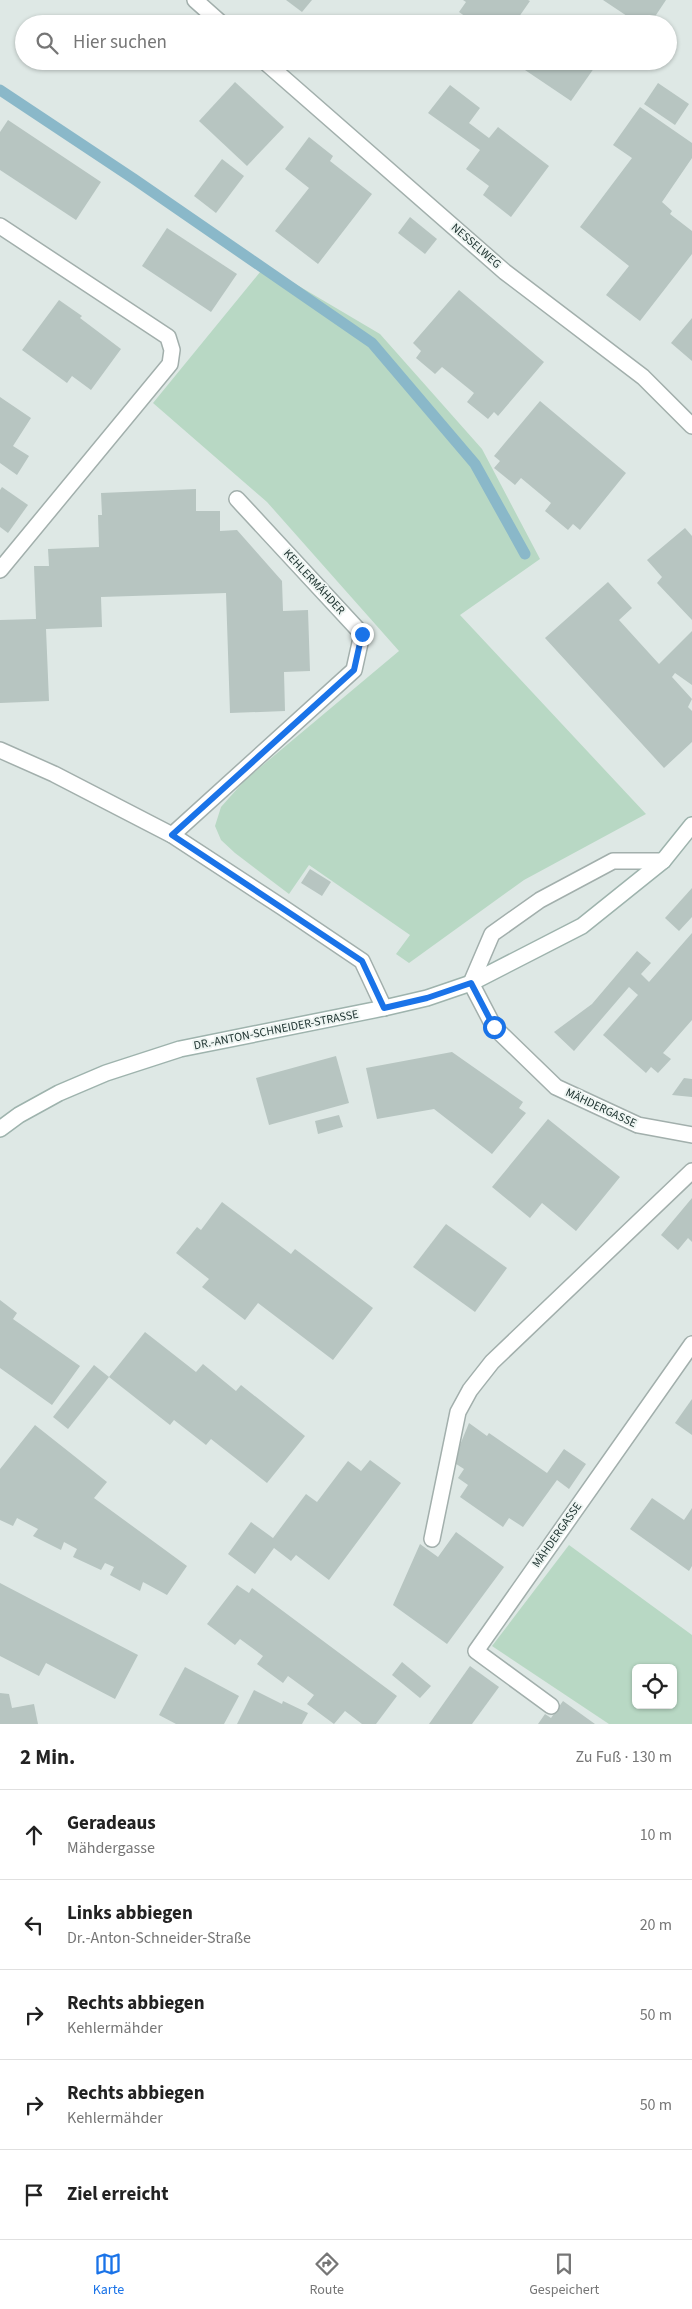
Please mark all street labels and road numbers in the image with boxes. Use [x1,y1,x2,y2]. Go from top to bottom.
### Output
street label: NESSELWEG [447,219,505,273]
street label: KEHLERMÄHDER [279,546,349,619]
street label: DR.-ANTON-SCHNEIDER-STRASSE [192,1006,360,1054]
street label: MÄHDERGASSE [563,1084,639,1132]
street label: MÄHDERGASSE [528,1499,586,1571]

